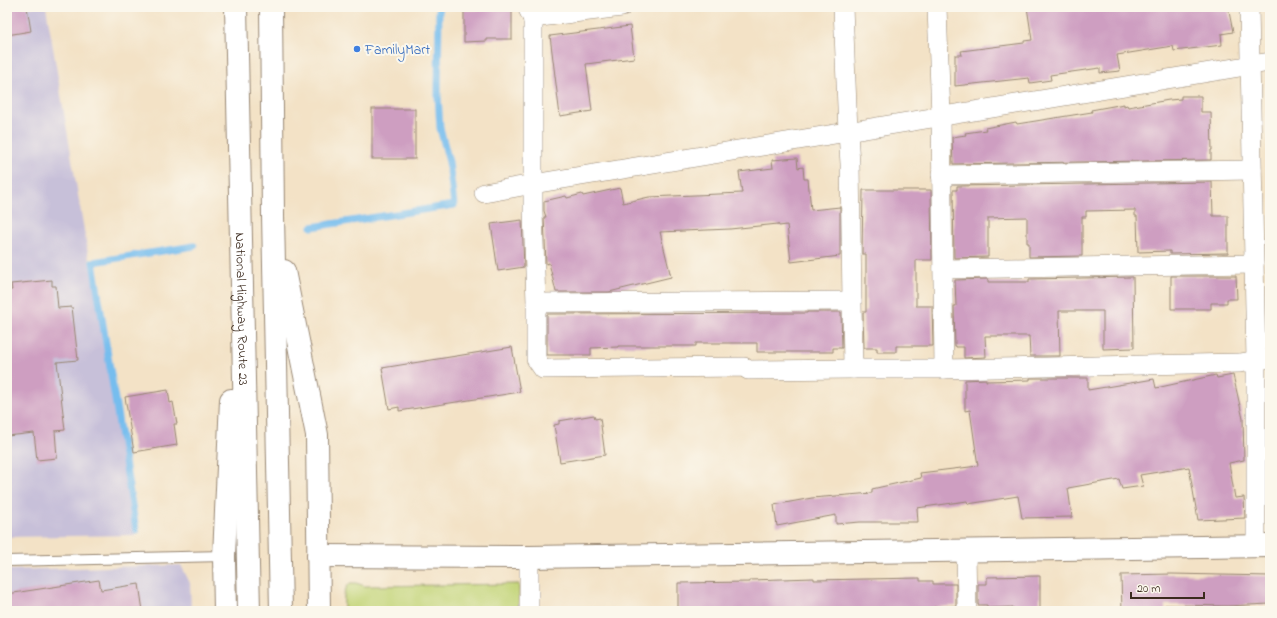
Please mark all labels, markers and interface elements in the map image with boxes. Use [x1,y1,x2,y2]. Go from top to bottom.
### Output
place label: FamilyMart [364,40,431,62]
marker: FamilyMart [352,44,362,54]
street label: National Highway Route 23 [229,232,253,386]
scale bar [1131,574,1204,600]
text: 20 m [1137,580,1160,598]

